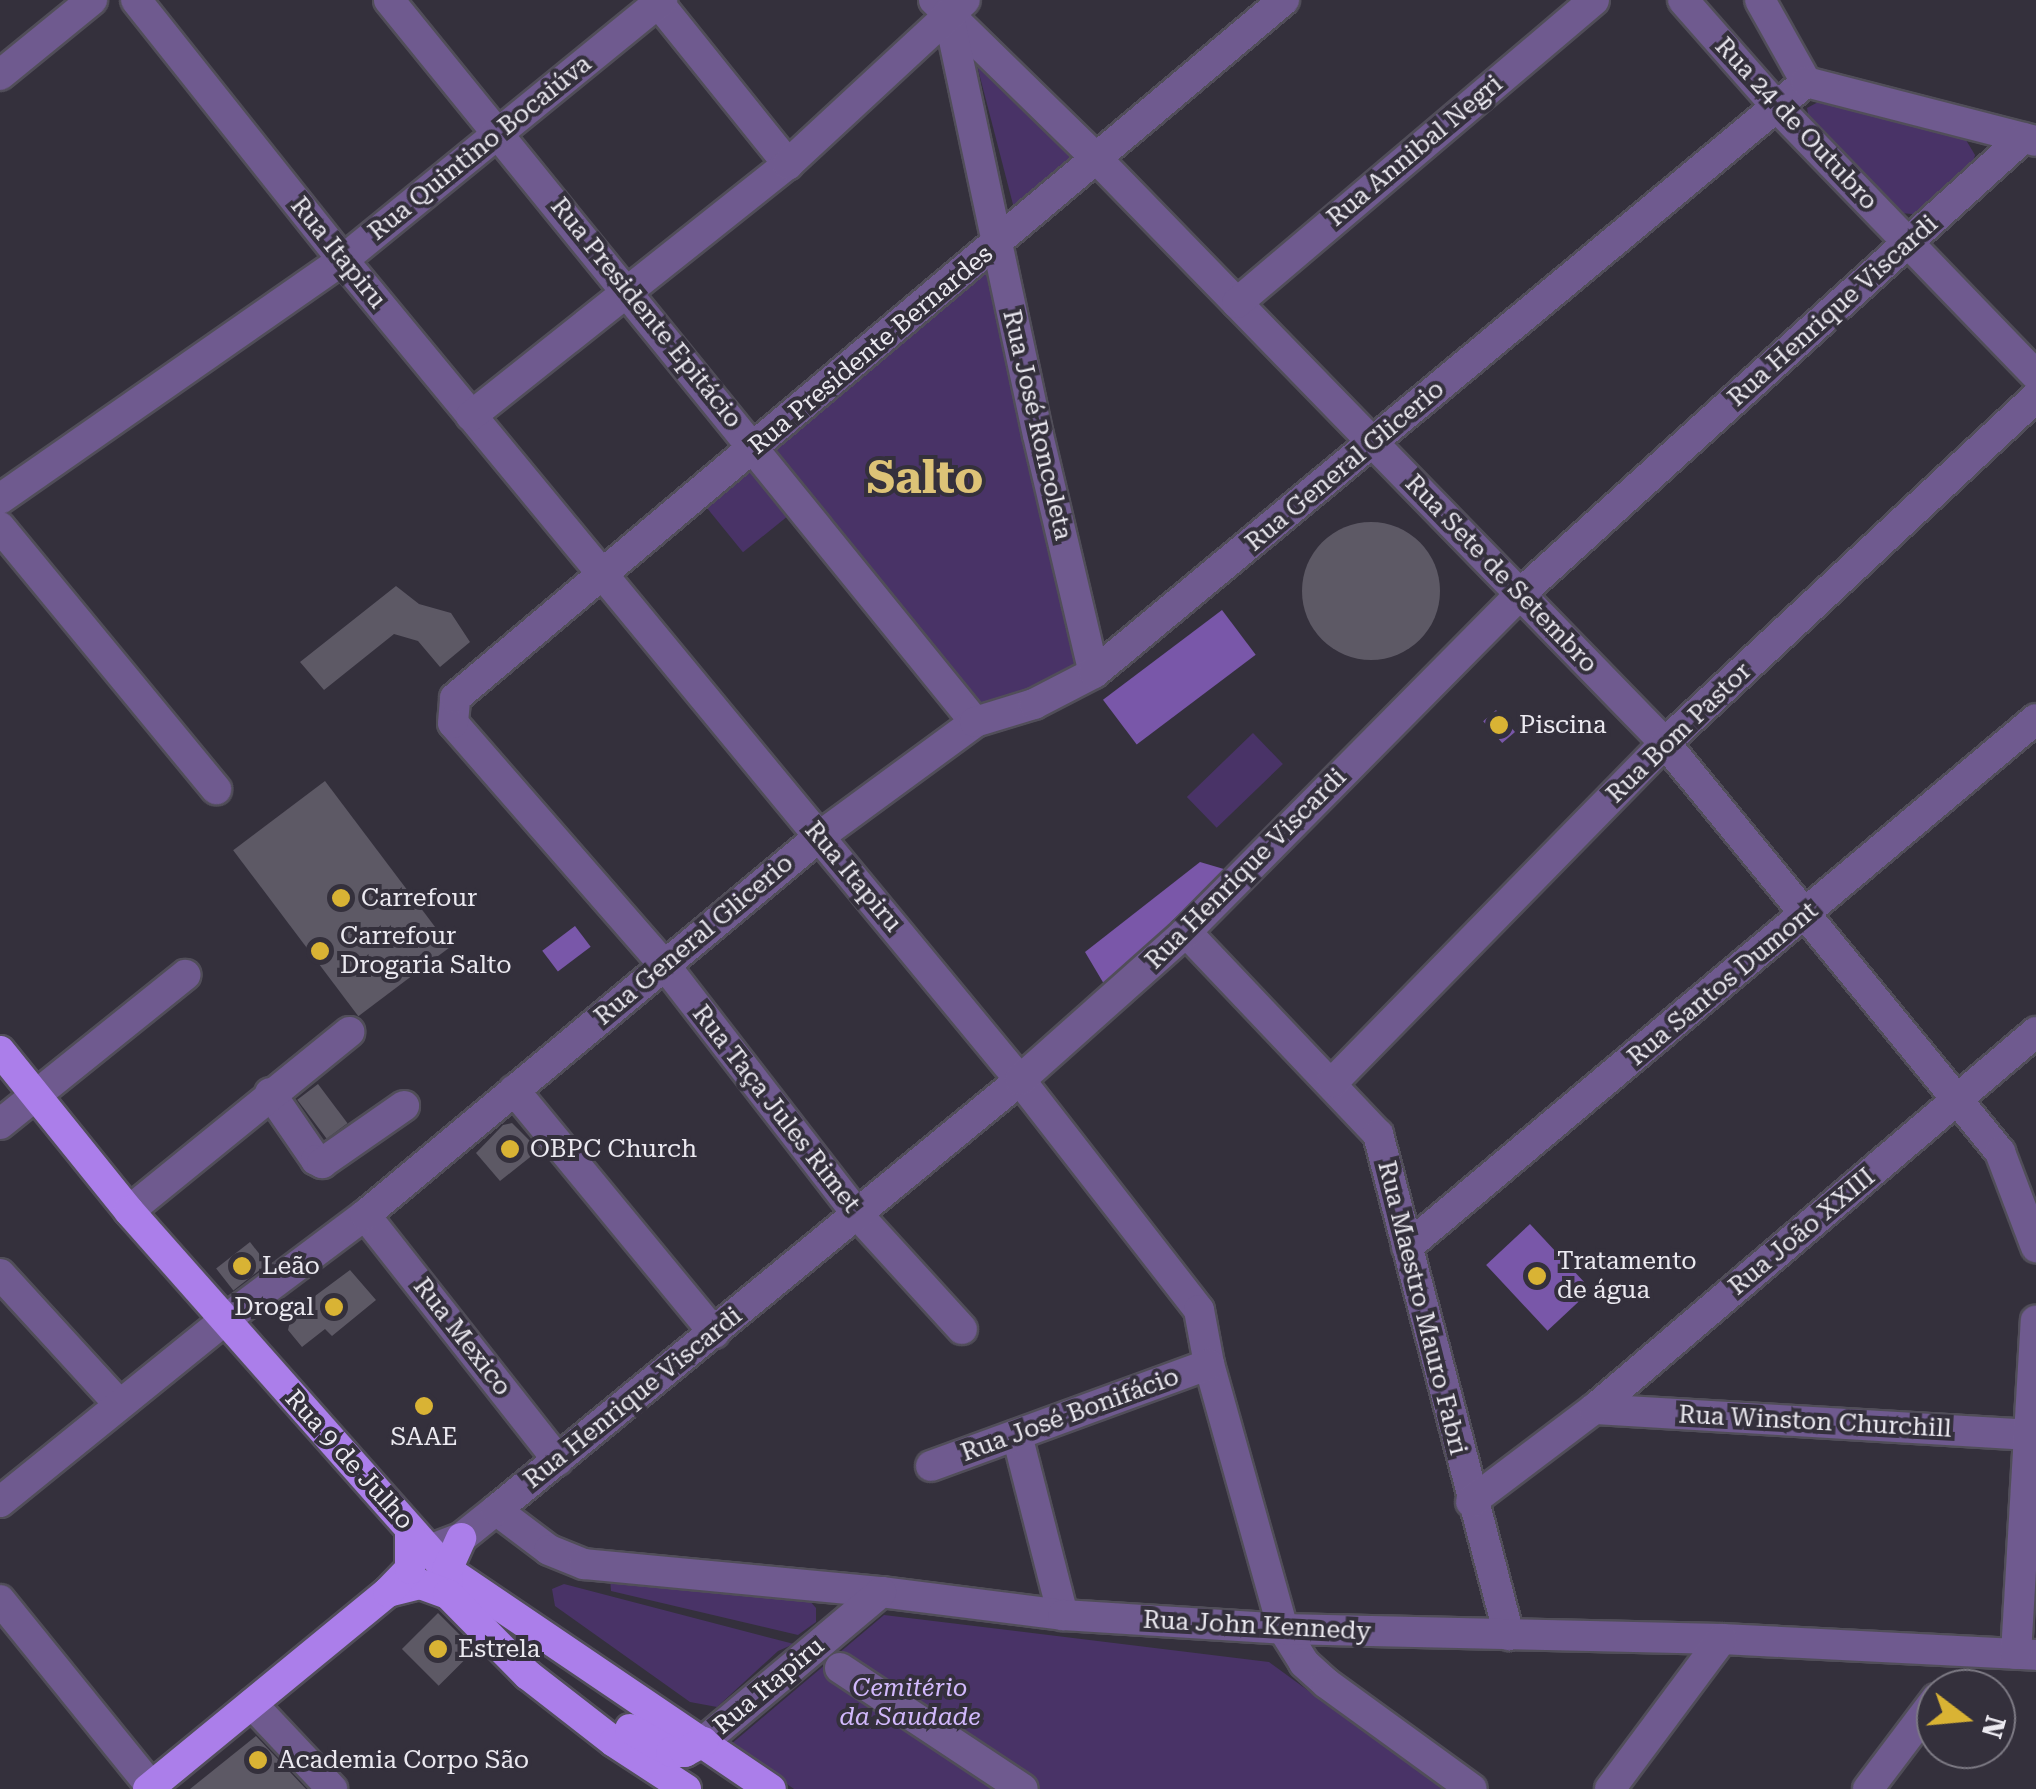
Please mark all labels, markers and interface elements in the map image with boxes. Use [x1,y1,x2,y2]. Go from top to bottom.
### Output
street label: Rua 24 de Outubro [1708,32,1884,216]
street label: Rua Quintino Bocaiúva [363,49,597,247]
street label: Rua Annibal Negri [1321,69,1509,233]
street label: Rua Itapiru [284,191,392,315]
street label: Rua Presidente Epitácio [544,192,748,434]
street label: Rua Henrique Viscardi [1722,209,1944,413]
street label: Rua Presidente Bernardes [743,239,999,461]
street label: Rua José Roncoleta [996,307,1078,543]
street label: Rua General Glicerio [1240,374,1450,558]
district label: Salto [867,451,983,505]
street label: Rua Sete de Setembro [1399,469,1603,679]
street label: Rua Bom Pastor [1601,656,1757,810]
place label: Piscina [1519,710,1607,740]
marker: Piscina [1488,714,1510,736]
street label: Rua Henrique Viscardi [1139,762,1353,976]
street label: Rua Itapiru [798,816,908,938]
street label: Rua General Glicerio [589,848,799,1032]
place label: Carrefour [361,883,477,913]
marker: Carrefour [330,887,352,909]
street label: Rua Santos Dumont [1622,896,1824,1072]
place label: Carrefour Drogaria Salto [340,922,511,981]
marker: Carrefour Drogaria Salto [309,940,331,962]
street label: Rua Taça Jules Rimet [686,999,866,1219]
place label: OBPC Church [530,1134,697,1164]
marker: OBPC Church [499,1138,521,1160]
street label: Rua Maestro Mauro Fabri [1371,1158,1473,1458]
street label: Rua João XXIII [1723,1162,1881,1302]
place label: Tratamento de água [1557,1247,1697,1306]
place label: Leão [262,1251,320,1281]
marker: Leão [231,1255,253,1277]
marker: Tratamento de água [1526,1265,1548,1287]
street label: Rua Mexico [407,1272,517,1402]
place label: Drogal [234,1292,314,1322]
marker: Drogal [323,1296,345,1318]
street label: Rua Henrique Viscardi [518,1301,748,1495]
street label: Rua José Bonifácio [957,1362,1183,1468]
street label: Rua 9 de Julho [279,1384,419,1536]
marker: SAAE [413,1395,435,1417]
street label: Rua Winston Churchill [1678,1400,1952,1444]
place label: SAAE [391,1422,457,1452]
street label: Rua John Kennedy [1142,1605,1372,1647]
street label: Rua Itapiru [708,1631,830,1741]
place label: Estrela [458,1634,540,1664]
marker: Estrela [427,1638,449,1660]
north arrow [1916,1669,2016,1769]
park label: Cemitério da Saudade [839,1674,981,1733]
text: N [1975,1712,2012,1742]
place label: Academia Corpo São [278,1745,529,1775]
marker: Academia Corpo São [247,1749,269,1771]

